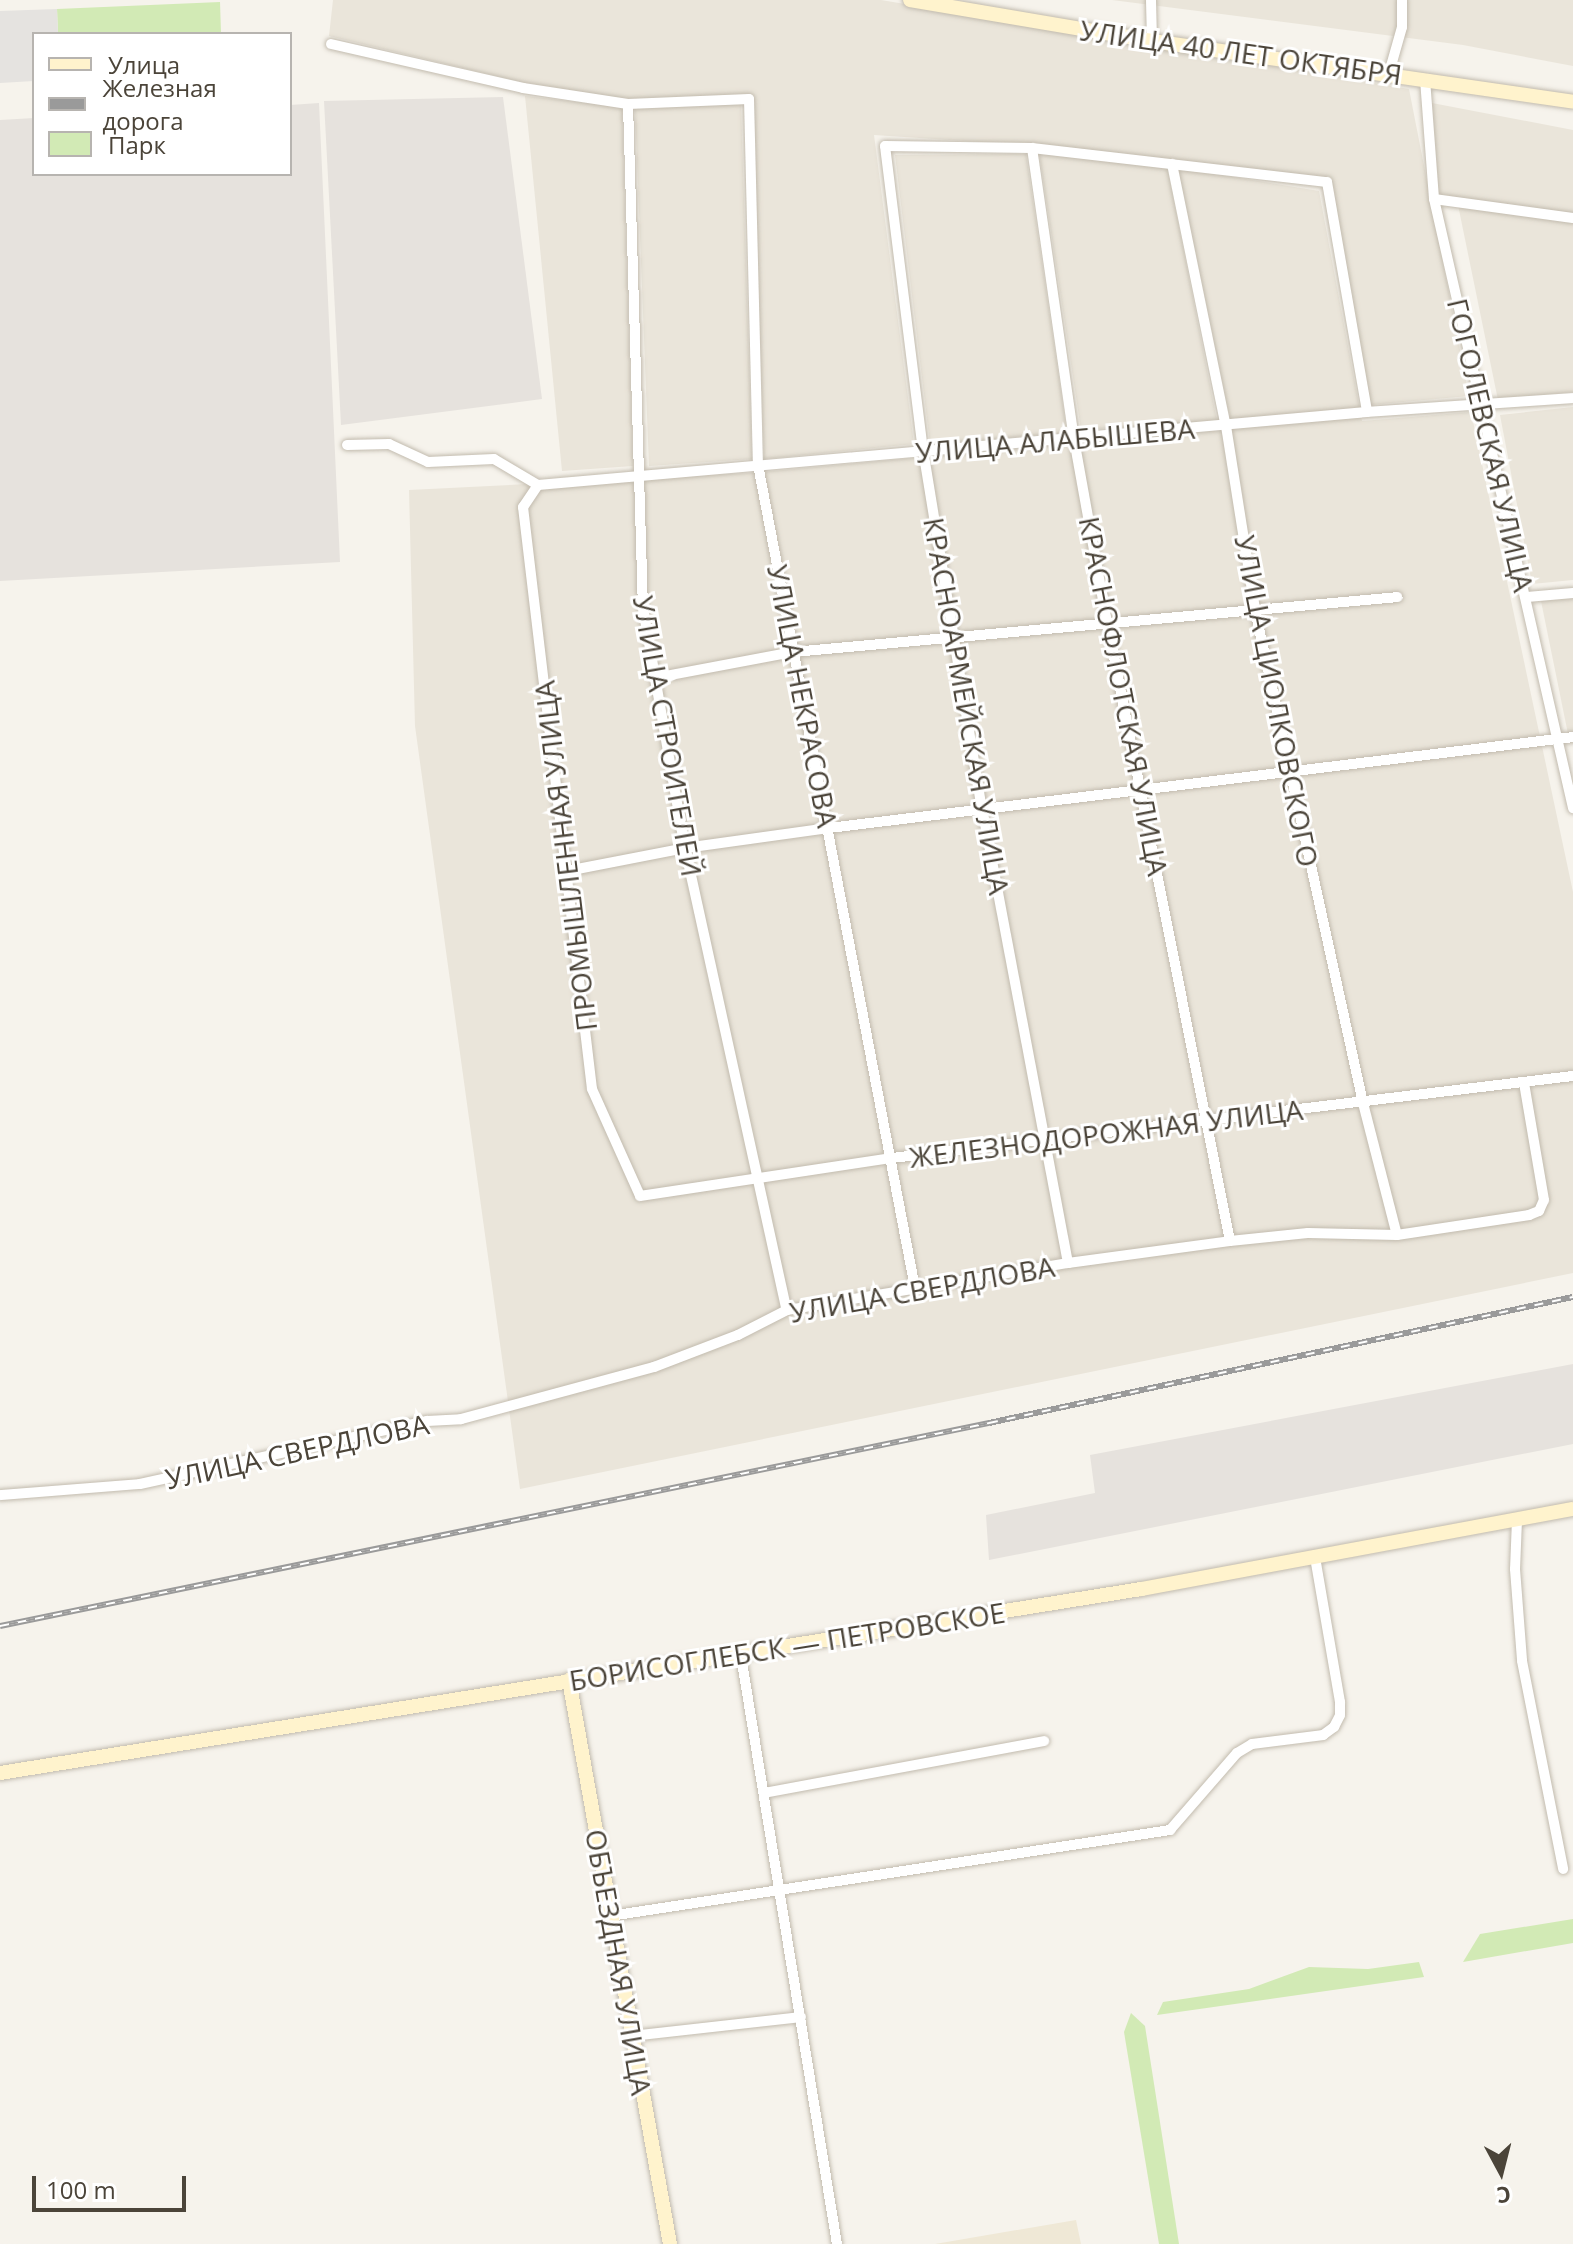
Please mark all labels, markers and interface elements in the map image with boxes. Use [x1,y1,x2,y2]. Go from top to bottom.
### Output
street label: УЛИЦА 40 ЛЕТ ОКТЯБРЯ [1078,13,1404,91]
legend [32,32,292,176]
text: Улица [108,48,180,81]
text: Железная дорога [102,71,217,137]
text: Парк [108,128,166,161]
street label: ГОГОЛЕВСКАЯ УЛИЦА [1441,295,1541,595]
street label: УЛИЦА АЛАБЫШЕВА [914,411,1196,469]
street label: КРАСНОФЛОТСКАЯ УЛИЦА [1073,514,1175,878]
street label: КРАСНОАРМЕЙСКАЯ УЛИЦА [917,515,1017,897]
street label: УЛИЦА ЦИОЛКОВСКОГО [1228,532,1326,870]
street label: УЛИЦА НЕКРАСОВА [761,562,845,830]
street label: УЛИЦА СТРОИТЕЛЕЙ [627,593,709,879]
street label: ПРОМЫШЛЕННАЯ УЛИЦА [527,679,603,1033]
street label: ЖЕЛЕЗНОДОРОЖНАЯ УЛИЦА [907,1092,1305,1174]
street label: УЛИЦА СВЕРДЛОВА [787,1249,1057,1329]
street label: УЛИЦА СВЕРДЛОВА [162,1407,432,1495]
street label: БОРИСОГЛЕБСК — ПЕТРОВСКОЕ [567,1595,1007,1697]
street label: ОБЪЕЗДНАЯ УЛИЦА [579,1827,659,2097]
north arrow [1461,2132,1541,2212]
scale bar [36,2160,190,2210]
text: 100 m [46,2173,116,2206]
text: С [1495,2180,1513,2212]

